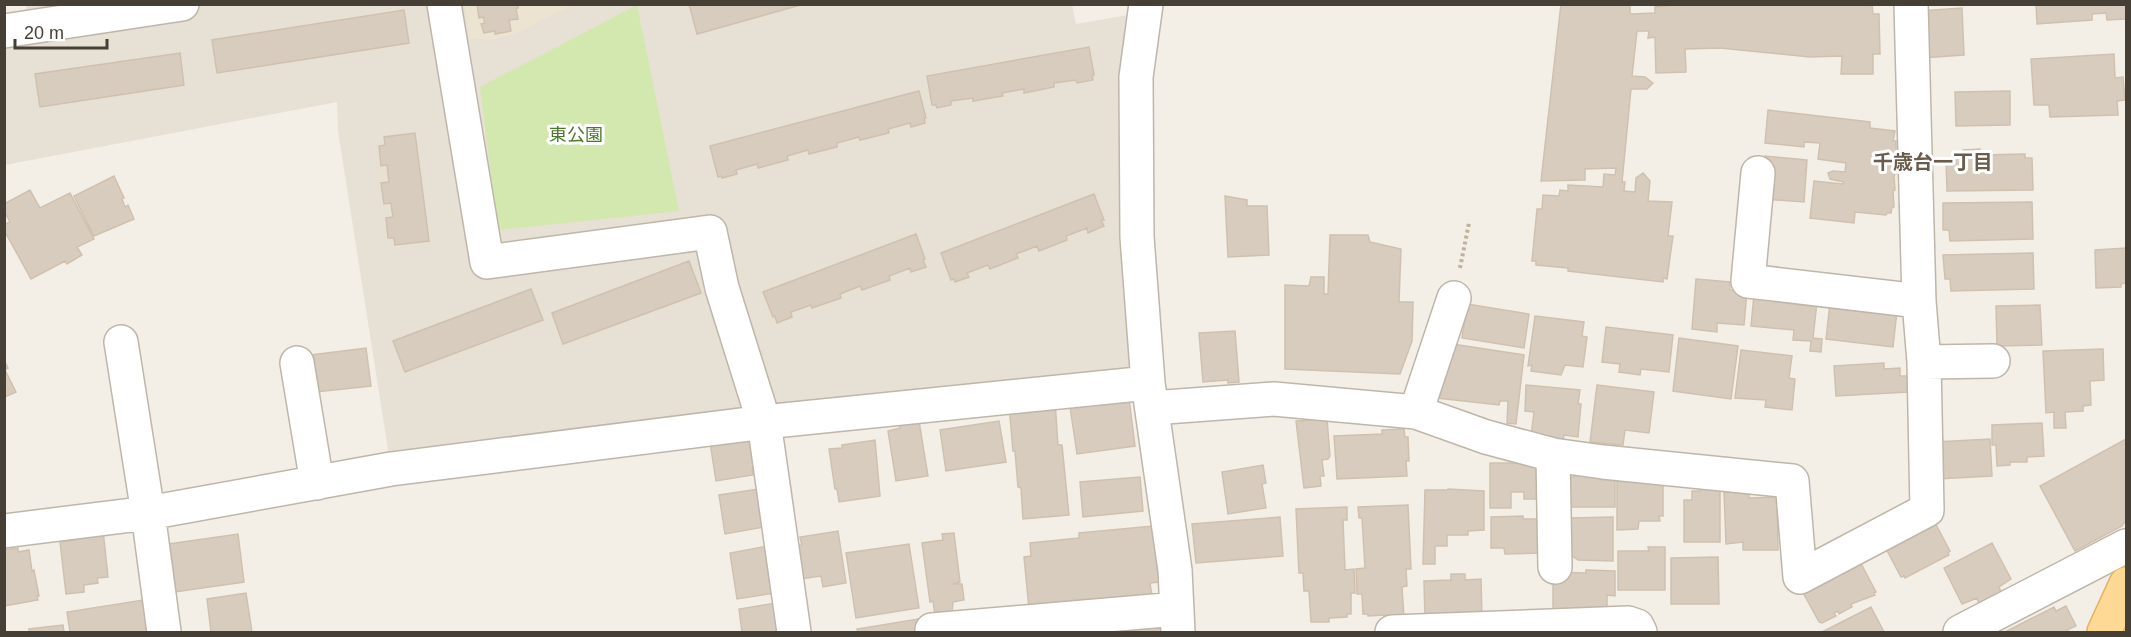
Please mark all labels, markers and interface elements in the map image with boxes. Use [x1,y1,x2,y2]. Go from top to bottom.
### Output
scale bar [15,12,106,50]
text: 20 m [24,23,64,43]
park label: 東公園 [549,125,603,145]
district label: 千歳台一丁目 [1873,151,1993,173]

